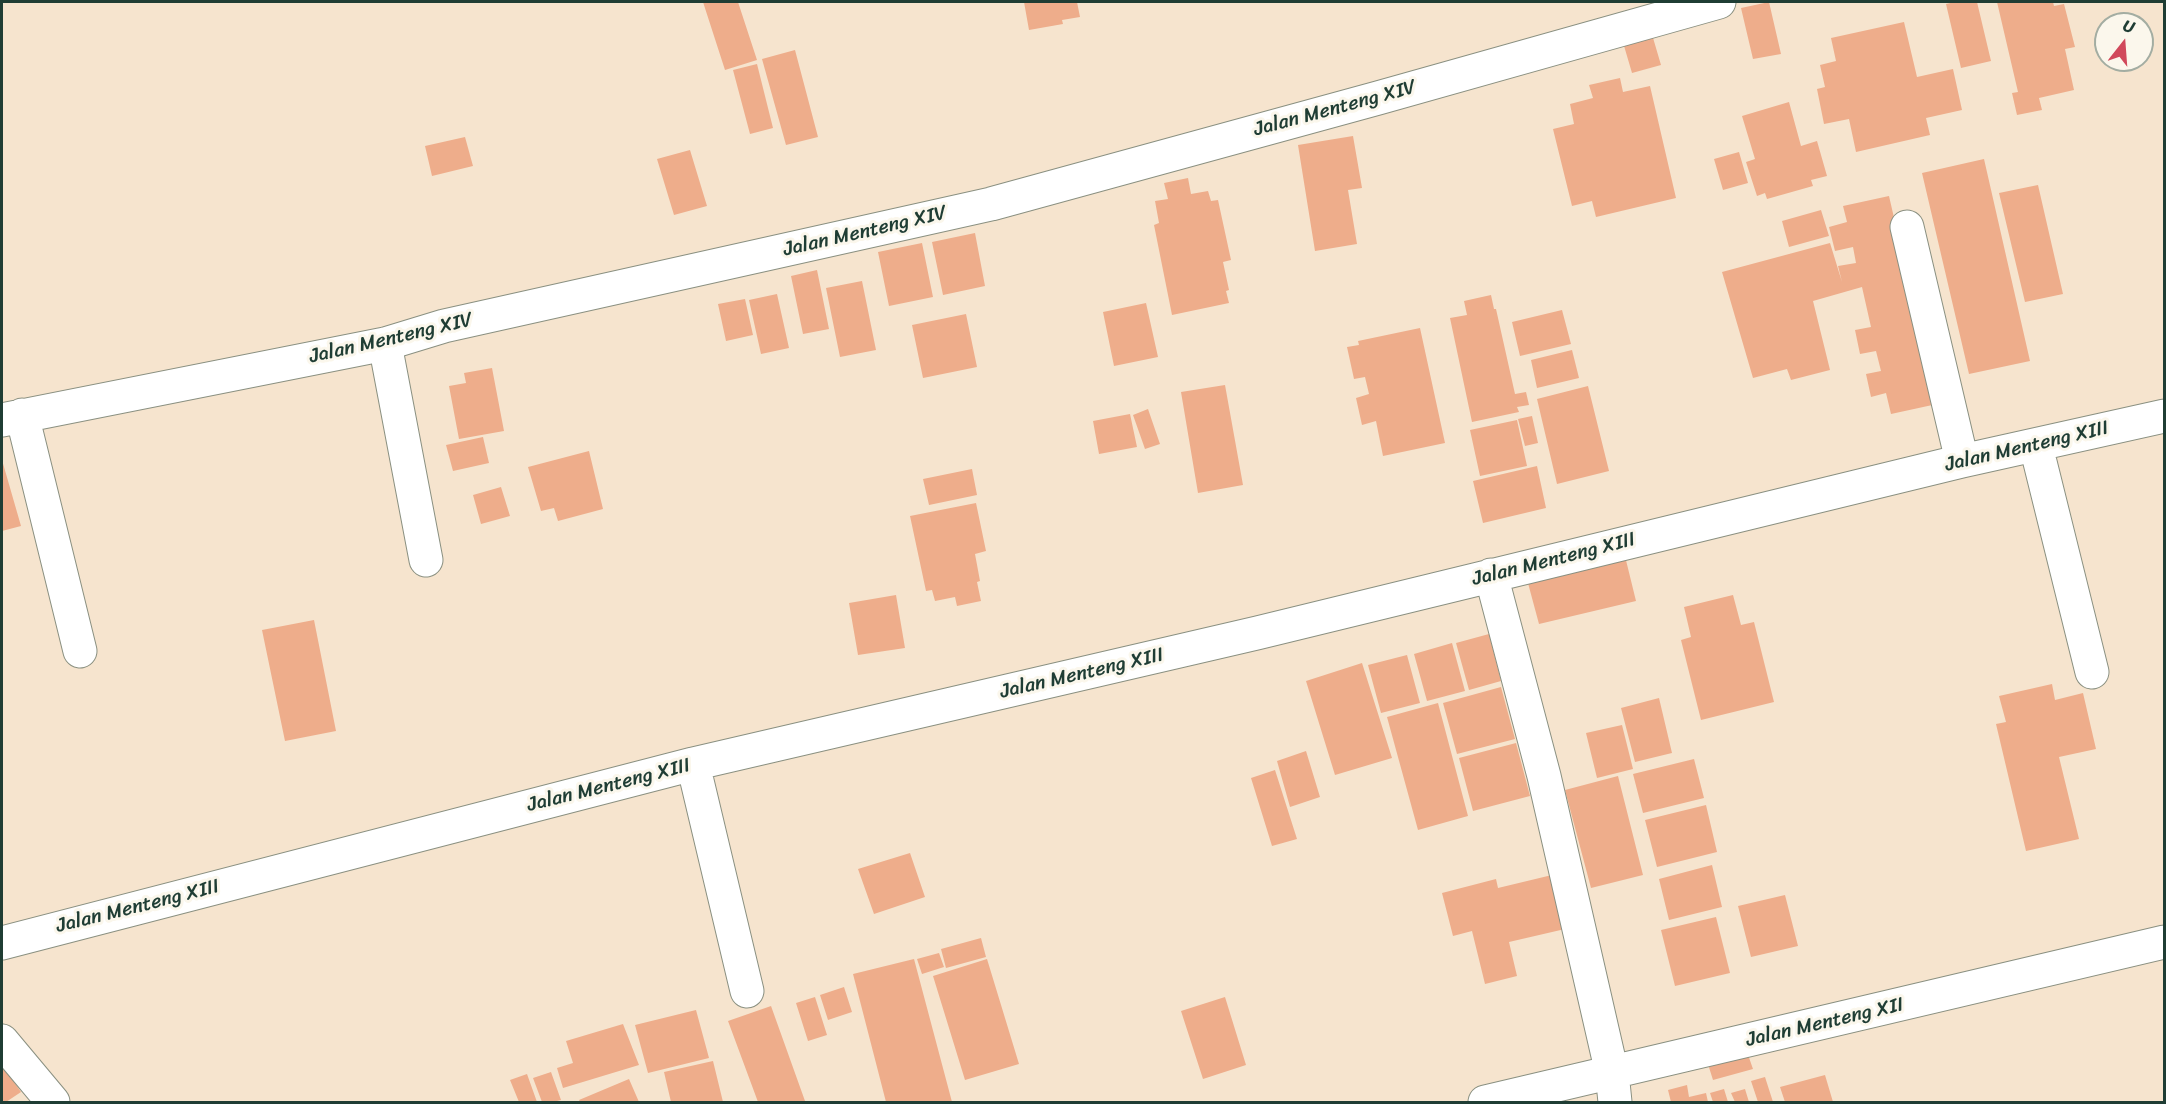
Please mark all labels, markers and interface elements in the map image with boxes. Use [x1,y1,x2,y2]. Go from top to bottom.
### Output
text: U [2120,11,2138,42]
north arrow [2094,12,2154,72]
street label: Jalan Menteng XIV [1251,76,1419,142]
street label: Jalan Menteng XIV [781,202,949,262]
street label: Jalan Menteng XIV [307,309,475,369]
street label: Jalan Menteng XIII [1943,417,2111,477]
street label: Jalan Menteng XIII [1470,528,1638,592]
street label: Jalan Menteng XIII [998,644,1166,704]
street label: Jalan Menteng XIII [525,754,693,818]
street label: Jalan Menteng XIII [54,875,222,939]
street label: Jalan Menteng XII [1744,993,1906,1053]

